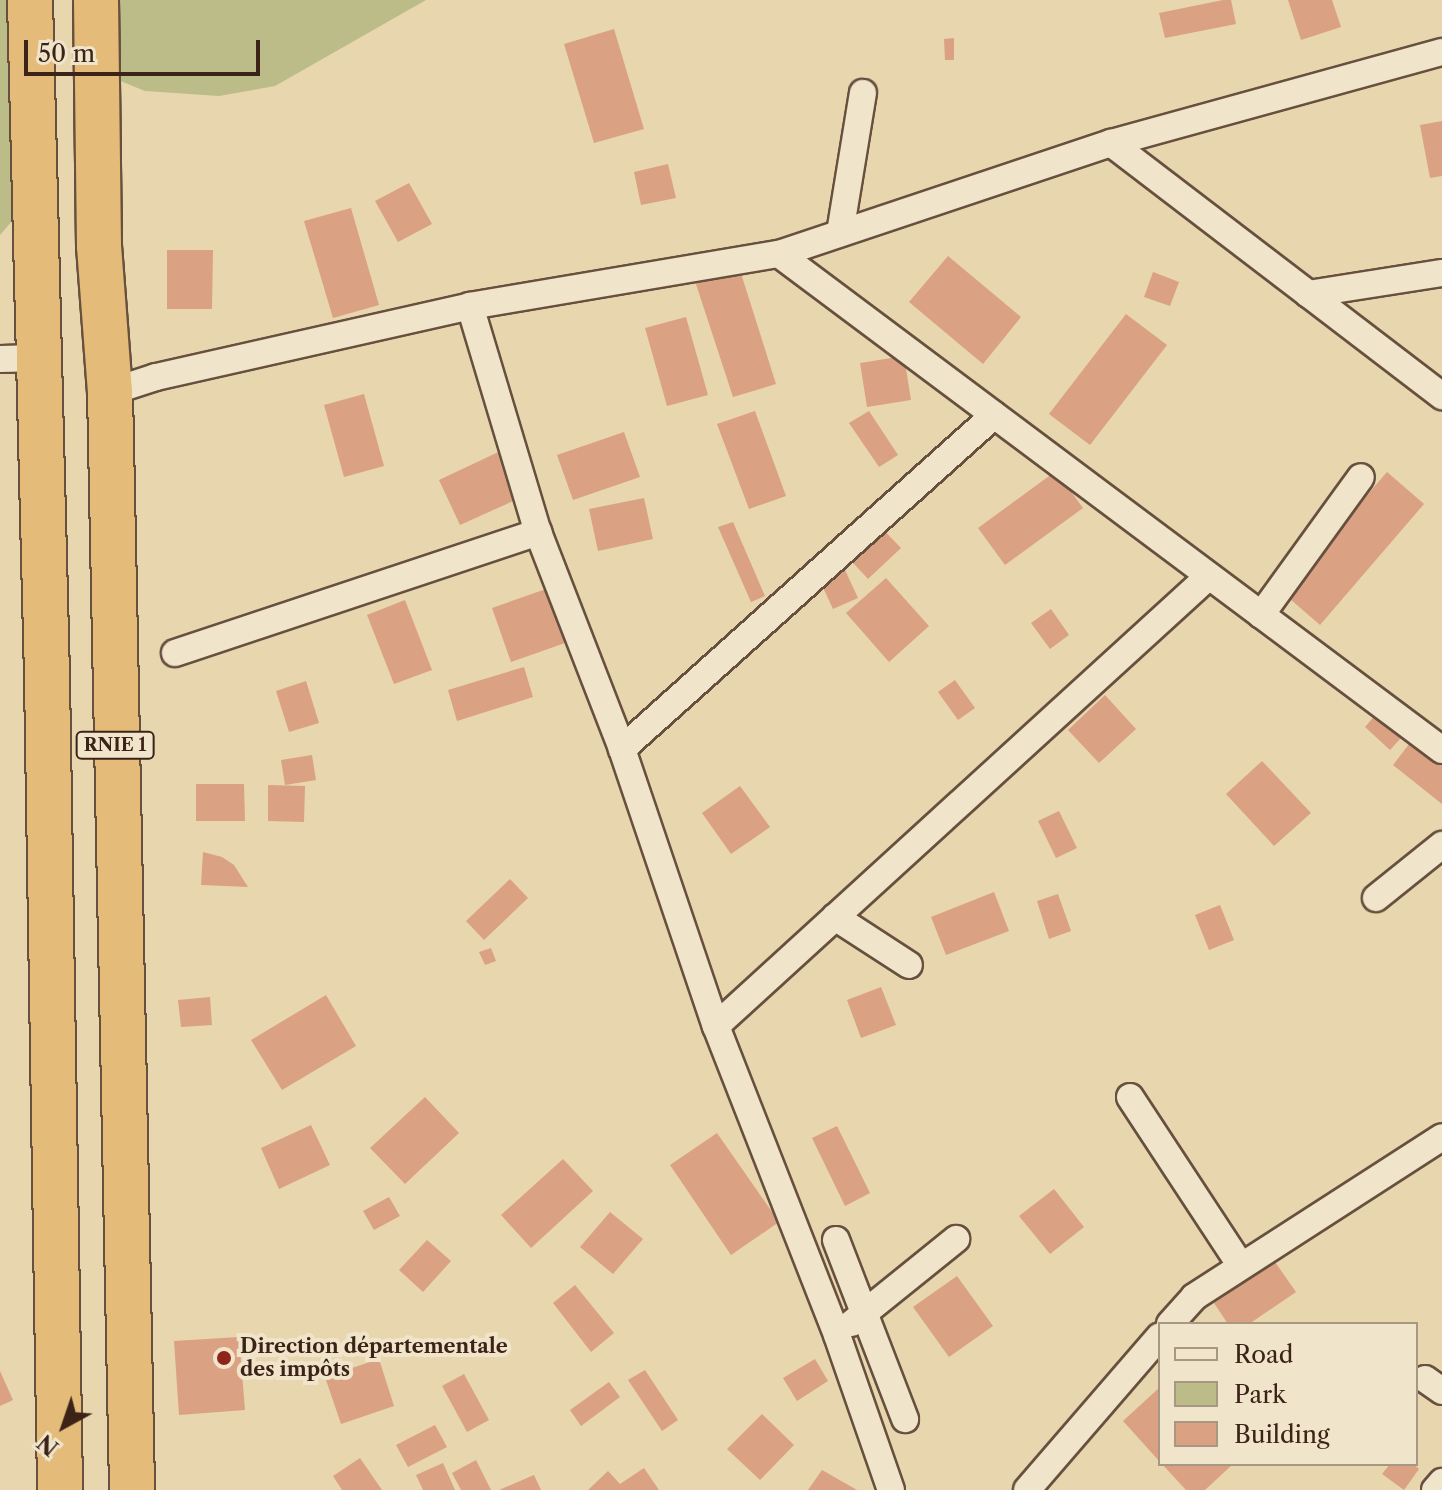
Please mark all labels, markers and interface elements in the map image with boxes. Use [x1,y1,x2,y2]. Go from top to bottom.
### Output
scale bar [28,24,264,74]
text: 50 m [38,39,95,68]
road number: RNIE 1 [75,731,155,759]
legend [1158,1322,1418,1466]
place label: Direction départementale des impôts [240,1334,508,1381]
text: Road [1234,1340,1293,1369]
marker: Direction départementale des impôts [215,1349,233,1367]
text: Park [1234,1380,1286,1409]
north arrow [24,1386,104,1466]
text: Building [1234,1420,1330,1449]
text: N [32,1428,64,1461]

